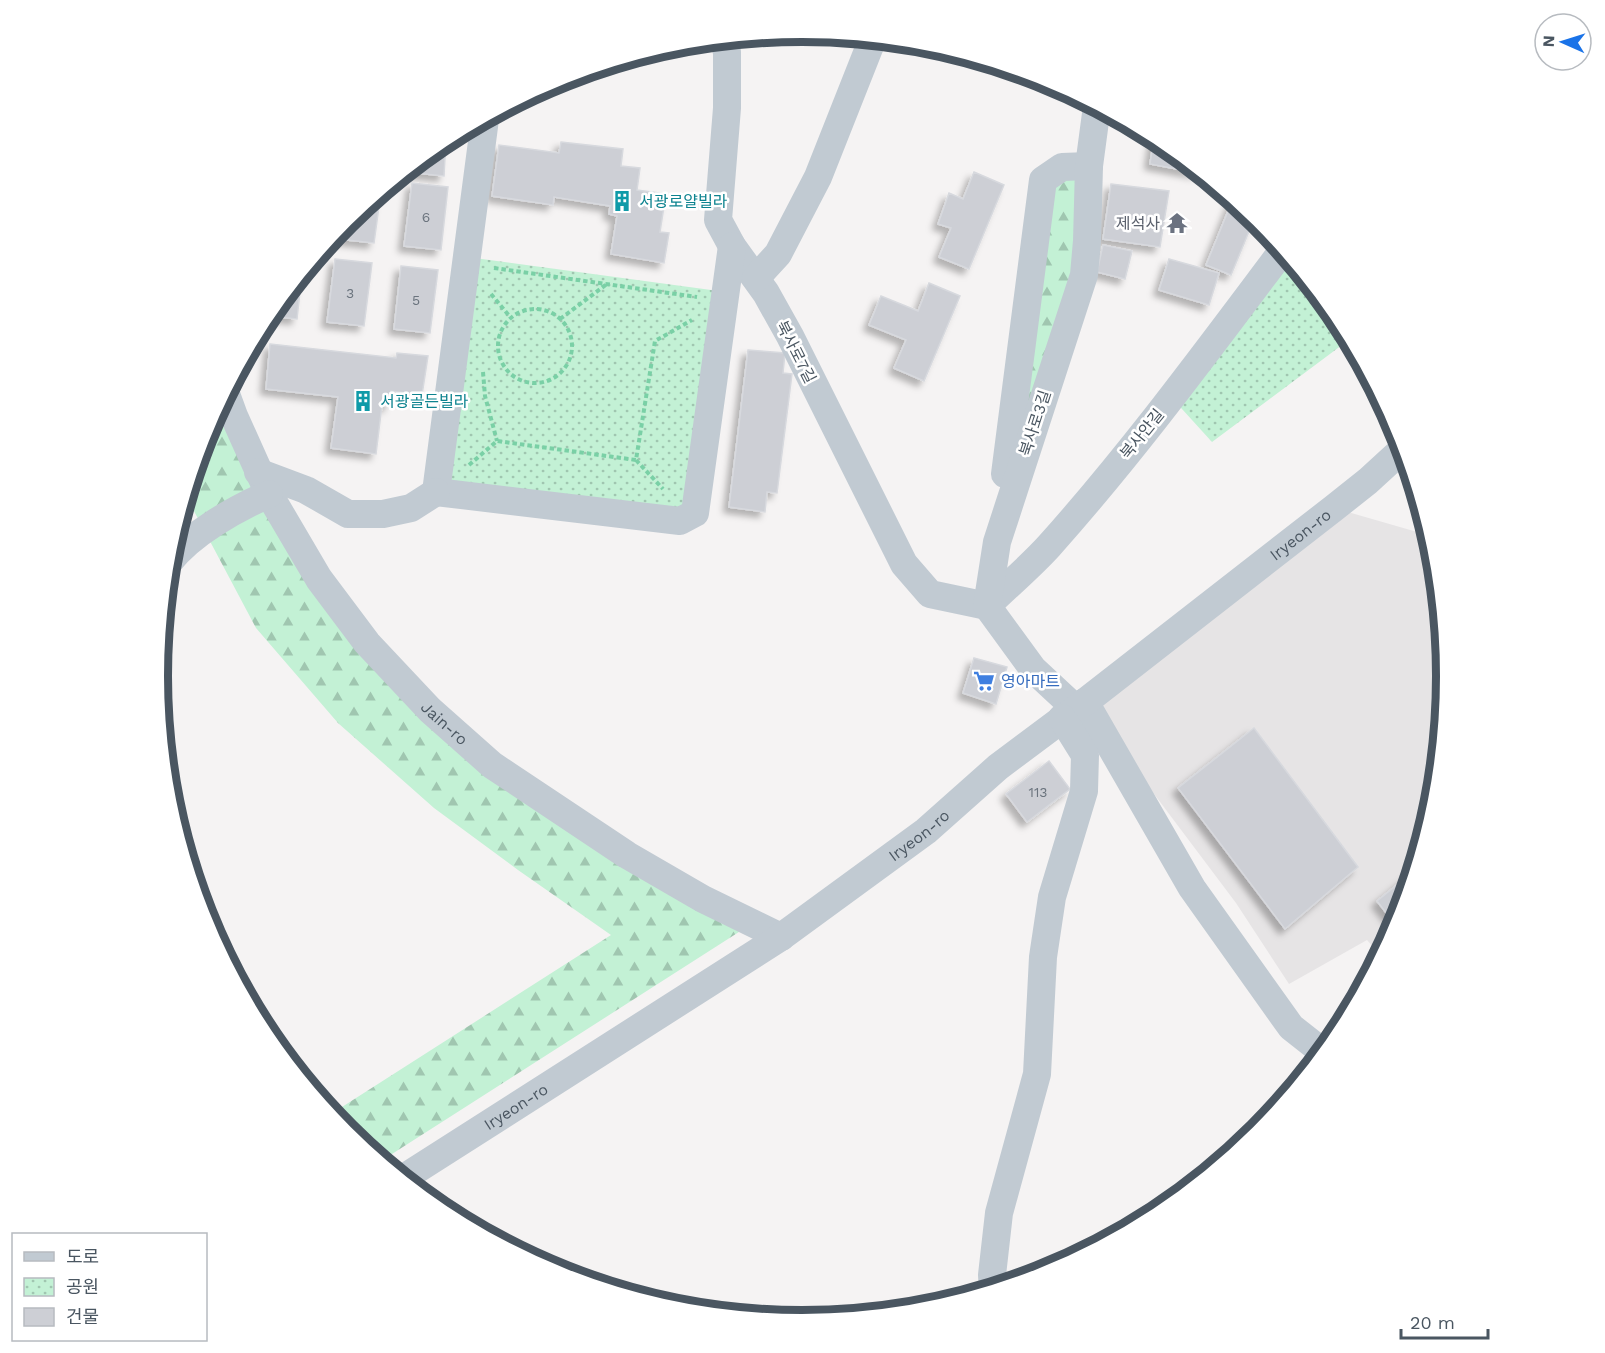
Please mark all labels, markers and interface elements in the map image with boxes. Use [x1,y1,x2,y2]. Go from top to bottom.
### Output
north arrow [1533,12,1593,72]
text: N [1539,35,1558,48]
building icon: 서광로얄빌라 [610,189,634,213]
place label: 서광로얄빌라 [639,192,728,211]
house number: 6 [422,209,430,225]
temple icon: 제석사 [1165,211,1189,235]
place label: 제석사 [1116,214,1160,233]
house number: 3 [346,285,354,301]
house number: 5 [412,292,420,308]
street label: 북사로7길 [772,317,820,387]
street label: 북사로3길 [1015,388,1055,458]
building icon: 서광골든빌라 [351,389,375,413]
place label: 서광골든빌라 [380,392,469,411]
street label: 북사안길 [1116,405,1168,463]
street label: Iryeon-ro [1266,505,1335,564]
supermarket icon: 영아마트 [972,669,996,693]
place label: 영아마트 [1001,672,1060,691]
street label: Jain-ro [417,697,472,749]
house number: 113 [1028,784,1048,800]
street label: Iryeon-ro [885,805,953,865]
street label: Iryeon-ro [480,1079,551,1134]
legend [12,1233,207,1341]
text: 도로 [66,1246,99,1267]
text: 공원 [66,1276,99,1297]
scale bar [1401,1302,1488,1340]
text: 건물 [66,1306,99,1327]
text: 20 m [1410,1312,1455,1333]

